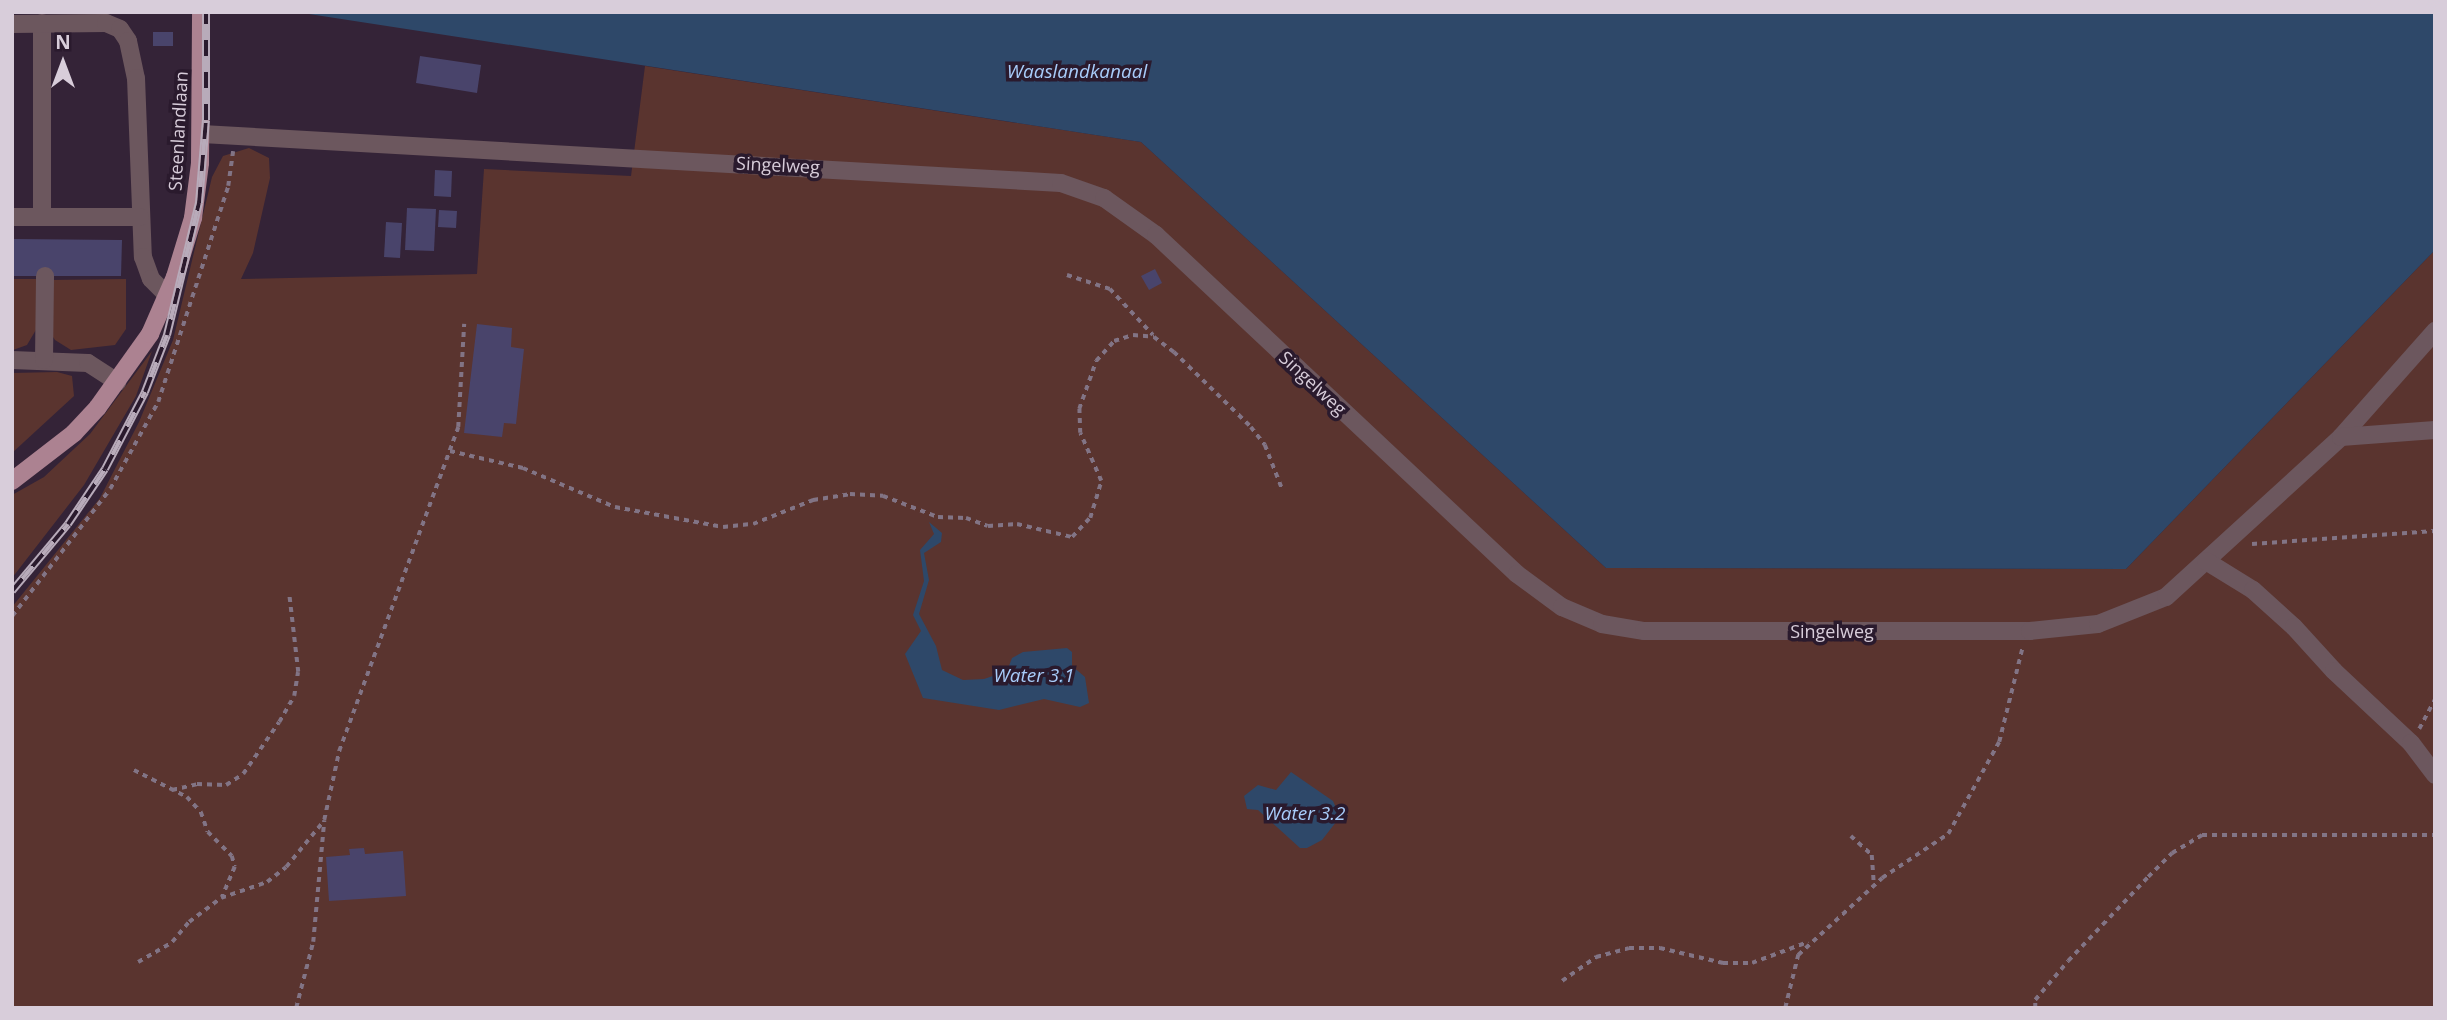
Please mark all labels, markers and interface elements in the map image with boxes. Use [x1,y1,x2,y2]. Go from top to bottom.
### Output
north arrow [28,28,98,98]
text: N [55,29,71,55]
water label: Waaslandkanaal [1007,61,1147,83]
street label: Steenlandlaan [164,71,192,191]
street label: Singelweg [736,152,820,178]
street label: Singelweg [1275,347,1351,419]
street label: Singelweg [1790,620,1874,642]
water label: Water 3.1 [994,665,1074,687]
water label: Water 3.2 [1265,803,1345,825]

